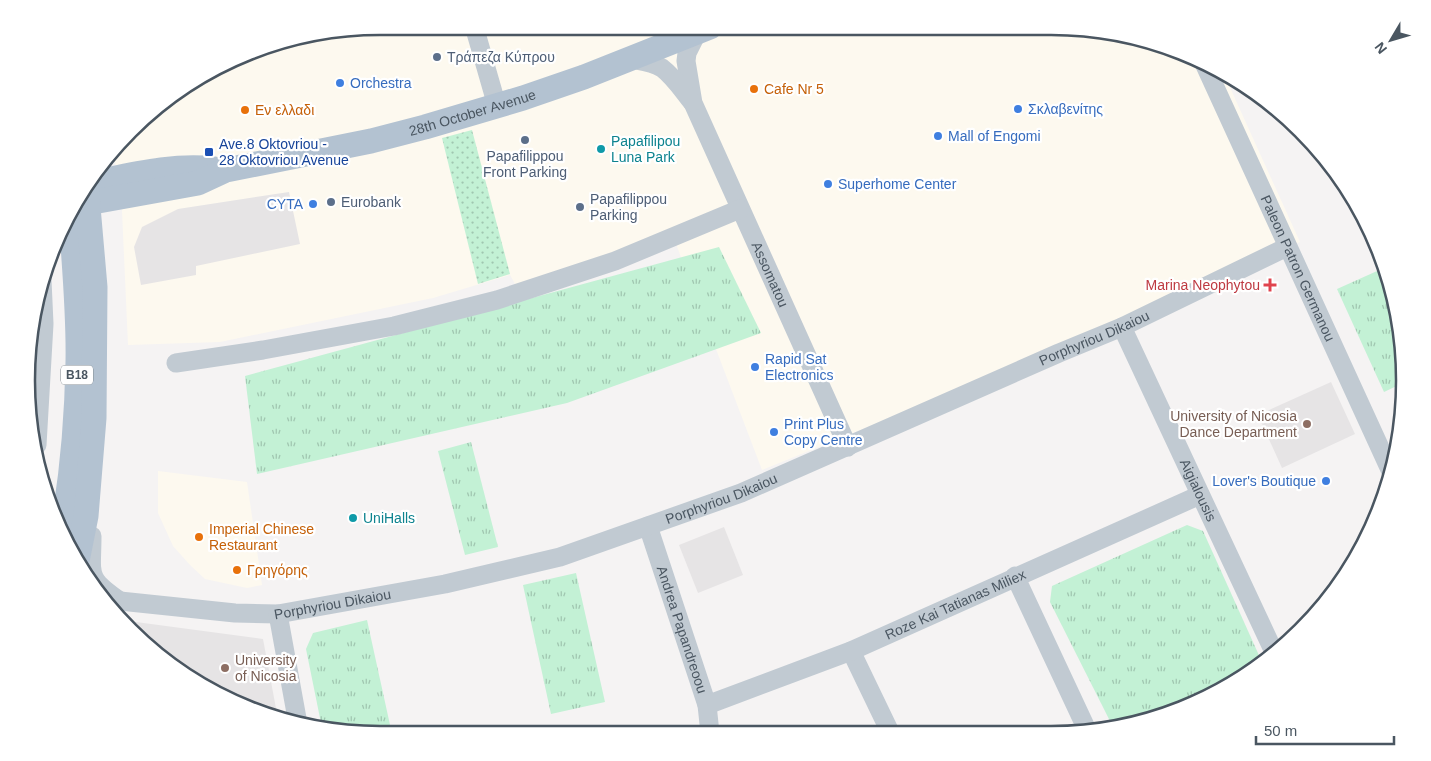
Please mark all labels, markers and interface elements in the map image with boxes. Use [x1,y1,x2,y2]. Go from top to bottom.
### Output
north arrow [1366,15,1416,65]
text: N [1371,39,1390,57]
place label: Τράπεζα Κύπρου [447,49,555,65]
marker: Τράπεζα Κύπρου [431,51,443,63]
place label: Orchestra [350,75,412,91]
marker: Orchestra [334,77,346,89]
place label: Cafe Nr 5 [764,81,824,97]
marker: Cafe Nr 5 [748,83,760,95]
street label: 28th October Avenue [407,86,538,139]
place label: Σκλαβενίτης [1028,101,1103,117]
place label: Εν ελλαδι [255,102,314,118]
marker: Σκλαβενίτης [1012,103,1024,115]
marker: Εν ελλαδι [239,104,251,116]
place label: Mall of Engomi [948,128,1041,144]
marker: Mall of Engomi [932,130,944,142]
place label: Papafilipou Luna Park [611,133,680,165]
marker: Papafilippou Front Parking [519,134,531,146]
place label: Ave.8 Oktovriou - 28 Oktovriou Avenue [219,136,349,168]
marker: Papafilipou Luna Park [595,143,607,155]
marker: Ave.8 Oktovriou - 28 Oktovriou Avenue [203,146,215,158]
place label: Papafilippou Front Parking [483,148,567,180]
place label: Superhome Center [838,176,957,192]
marker: Superhome Center [822,178,834,190]
place label: Papafilippou Parking [590,191,667,223]
street label: Paleon Patron Germanou [1258,193,1338,344]
place label: Eurobank [341,194,402,210]
place label: CYTA [267,196,304,212]
marker: Eurobank [325,196,337,208]
marker: CYTA [307,198,319,210]
marker: Papafilippou Parking [574,201,586,213]
street label: Assomatou [749,239,792,310]
place label: Marina Neophytou [1146,277,1260,293]
marker: Marina Neophytou [1264,279,1276,291]
street label: Porphyriou Dikaiou [1036,307,1152,369]
place label: Rapid Sat Electronics [765,351,833,383]
marker: Rapid Sat Electronics [749,361,761,373]
road number: B18 [61,366,93,384]
place label: University of Nicosia Dance Department [1170,408,1297,440]
place label: Print Plus Copy Centre [784,416,863,448]
marker: University of Nicosia Dance Department [1301,418,1313,430]
marker: Print Plus Copy Centre [768,426,780,438]
street label: Aigialousis [1177,456,1220,524]
street label: Porphyriou Dikaiou [663,470,780,527]
place label: Lover's Boutique [1212,473,1316,489]
marker: Lover's Boutique [1320,475,1332,487]
place label: UniHalls [363,510,415,526]
marker: UniHalls [347,512,359,524]
place label: Imperial Chinese Restaurant [209,521,314,553]
marker: Imperial Chinese Restaurant [193,531,205,543]
place label: Γρηγόρης [247,562,308,578]
marker: Γρηγόρης [231,564,243,576]
street label: Andrea Papandreoou [654,564,711,695]
street label: Roze Kai Tatianas Miliex [882,566,1028,643]
street label: Porphyriou Dikaiou [273,586,392,623]
place label: University of Nicosia [235,652,297,684]
marker: University of Nicosia [219,662,231,674]
scale bar [1256,714,1394,746]
text: 50 m [1264,722,1297,739]

